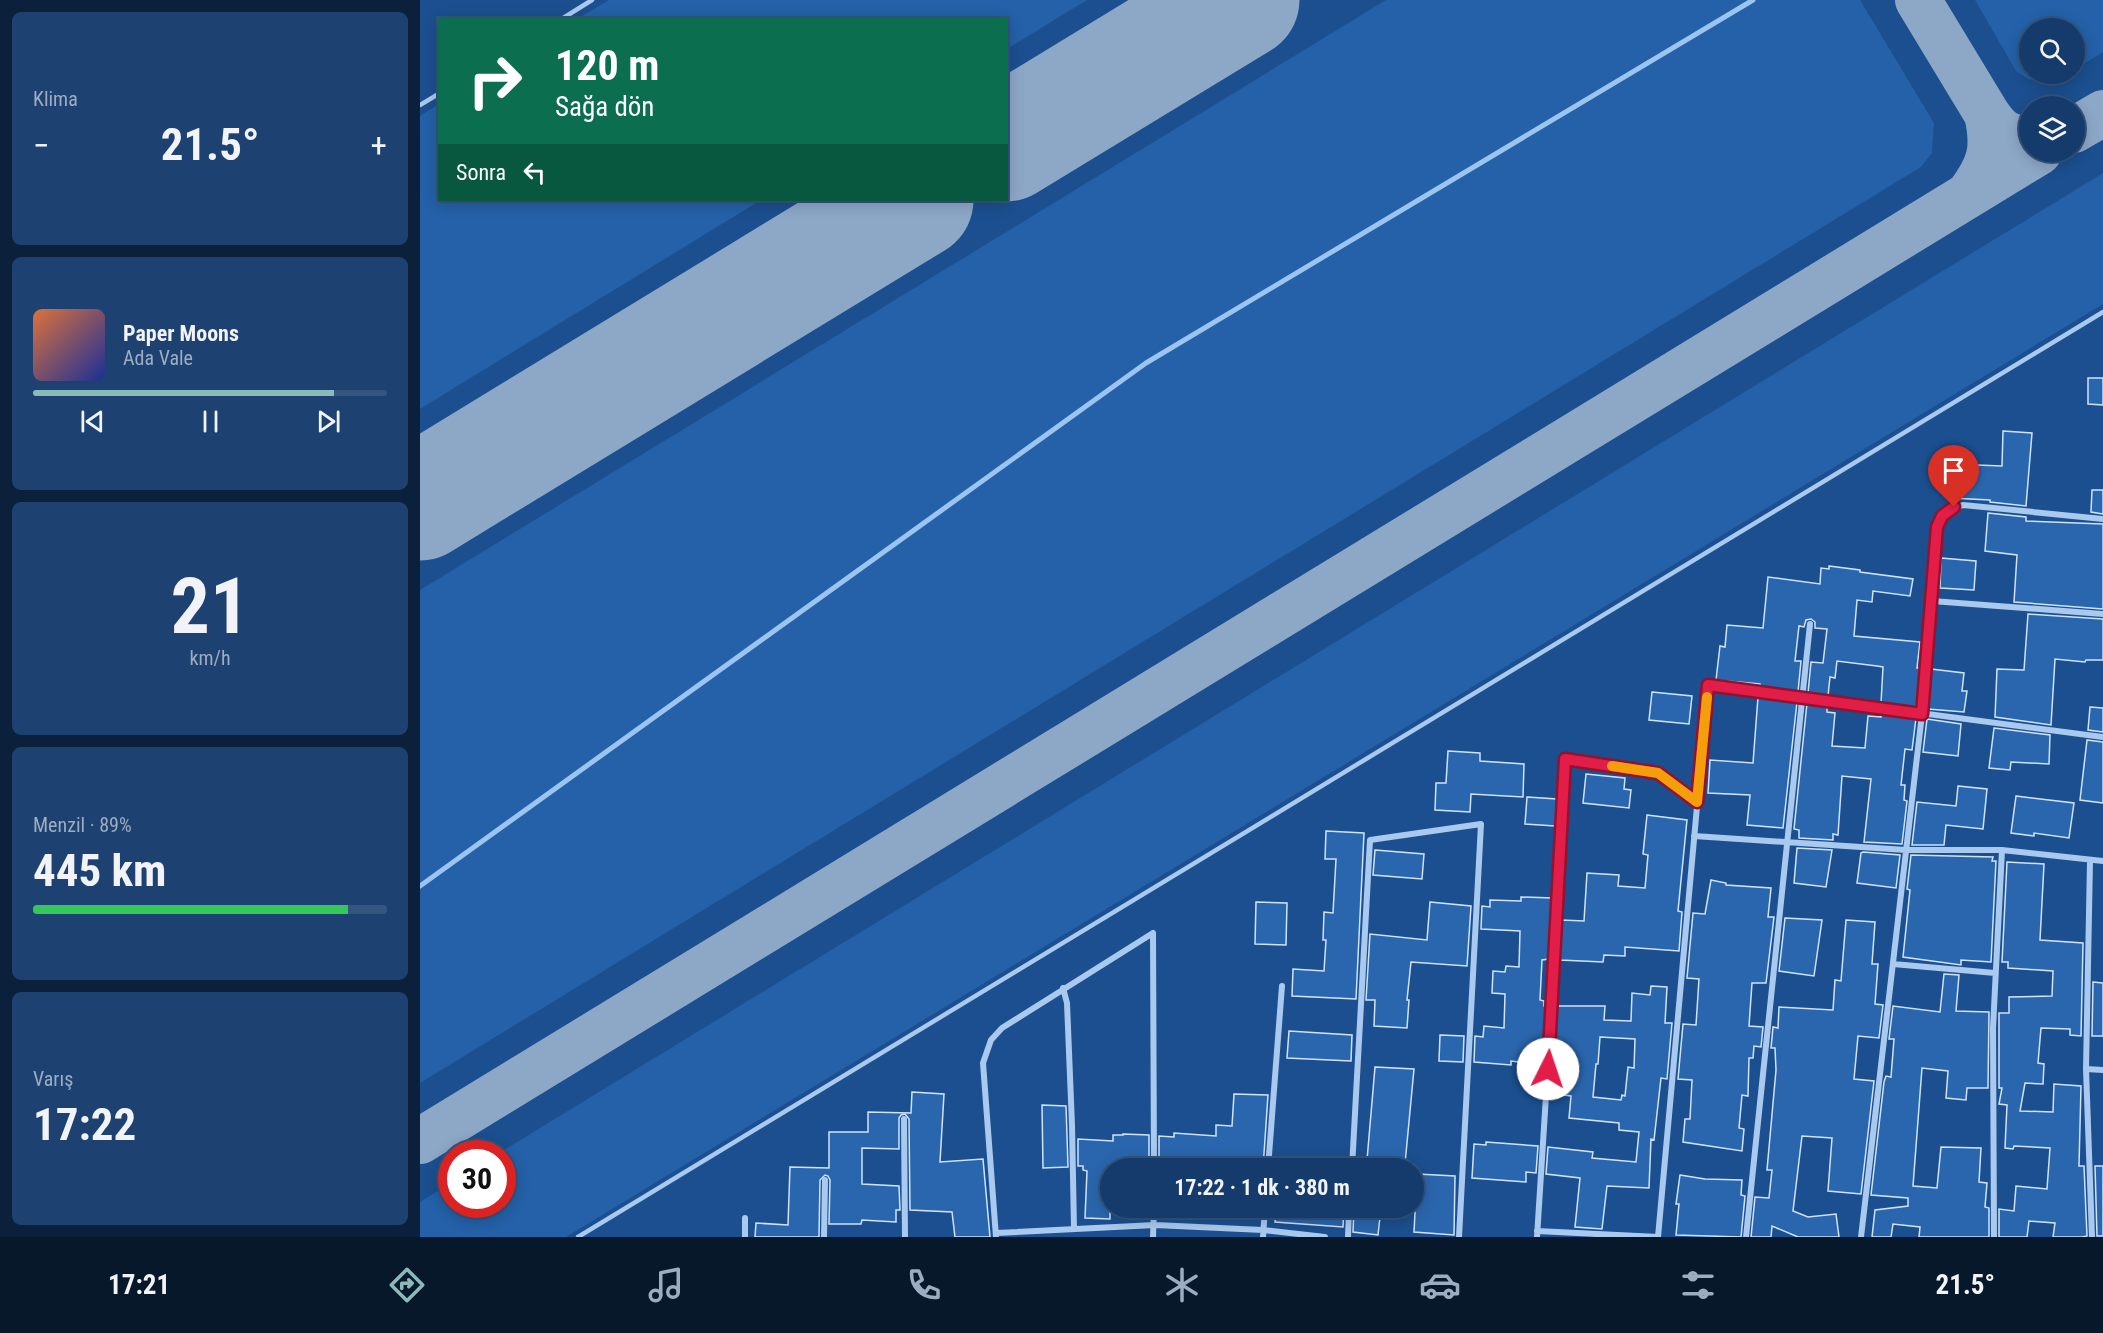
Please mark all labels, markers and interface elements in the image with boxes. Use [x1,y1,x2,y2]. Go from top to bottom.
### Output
map controls [2019,18,2085,162]
button: search [2019,18,2085,84]
text: 120 m [555,41,660,90]
icon: right [456,42,534,120]
text: Klima [33,87,78,111]
text: Sağa dön [555,91,654,123]
button: layers [2019,96,2085,162]
text: 21.5° [161,118,259,171]
text: − [33,126,50,165]
text: + [371,126,387,165]
icon: left [518,156,551,189]
text: Sonra [456,160,506,185]
text: Paper Moons [123,321,239,346]
text: Ada Vale [123,346,193,370]
icon: previous [76,405,109,438]
icon: pause [194,405,227,438]
icon: next [312,405,345,438]
pin [1928,445,1979,507]
icon: arrive [1937,454,1970,487]
text: 21 [171,561,249,652]
text: km/h [189,646,231,670]
text: Menzil · 89% [33,813,132,837]
text: 445 km [33,844,166,897]
position arrow [1516,1037,1580,1101]
text: Varış [33,1067,73,1091]
text: 17:22 [33,1098,136,1151]
speed limit sign: 30 [438,1140,516,1218]
text: 17:22 · 1 dk · 380 m [1174,1175,1350,1200]
icon: directions [386,1264,428,1306]
icon: music [645,1264,687,1306]
icon: phone [903,1264,945,1306]
icon: climate [1161,1264,1203,1306]
icon: car [1419,1264,1461,1306]
icon: filters [1677,1264,1719,1306]
text: 17:21 [108,1269,170,1301]
text: 21.5° [1936,1269,1995,1301]

